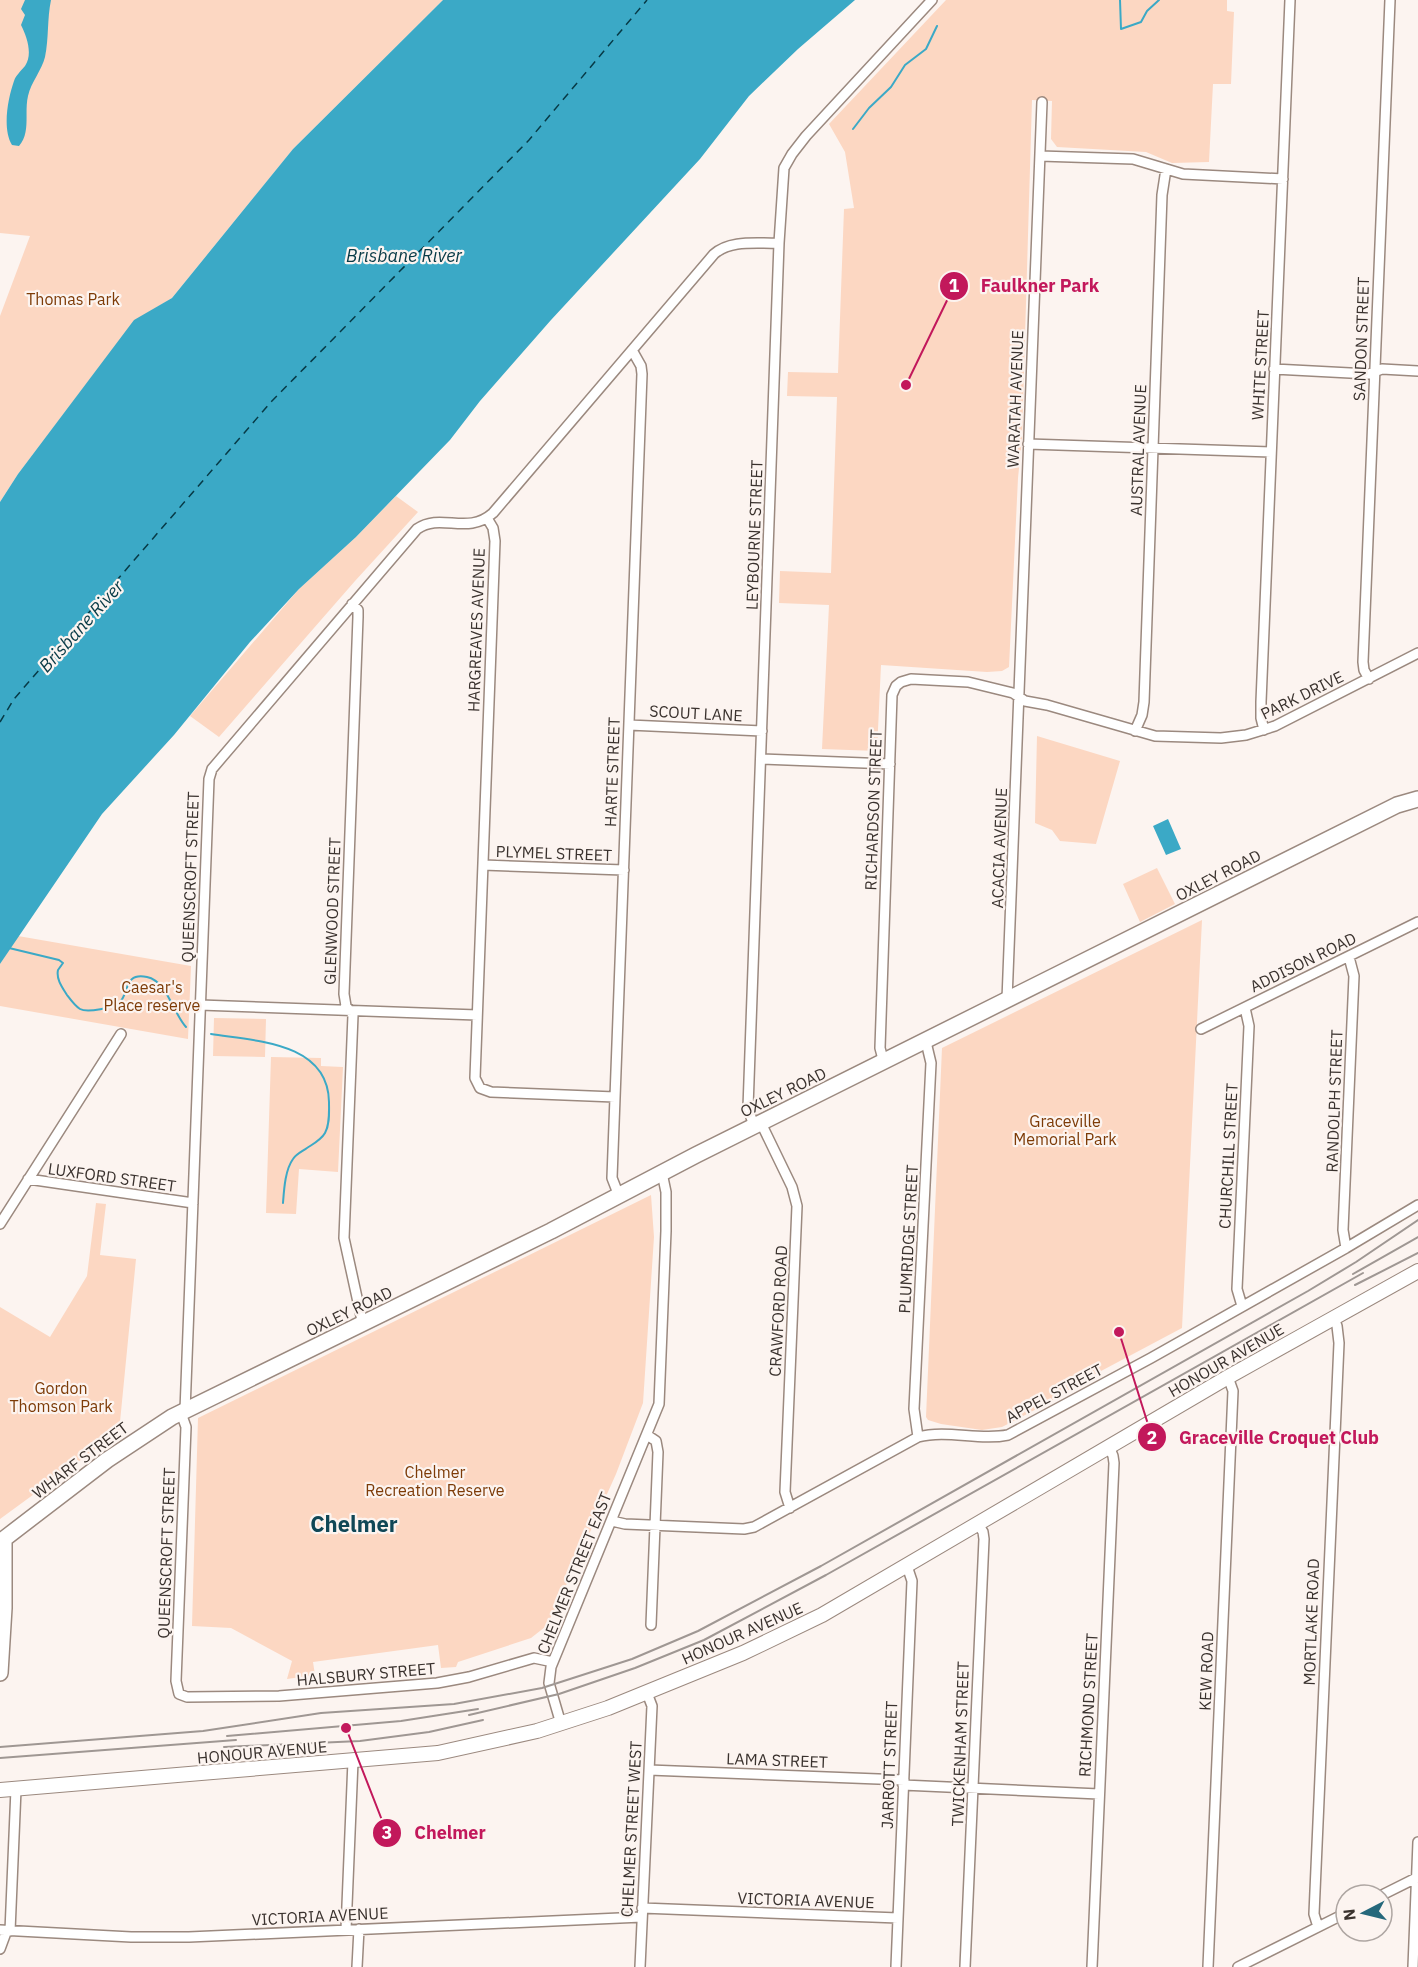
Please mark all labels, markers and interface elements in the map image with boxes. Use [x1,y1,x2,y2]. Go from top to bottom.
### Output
water label: Brisbane River [346,244,462,267]
callout: Faulkner Park [939,268,1111,304]
text: 1 [949,274,960,297]
text: Faulkner Park [981,274,1100,297]
street label: SANDON STREET [1349,277,1373,401]
park label: Thomas Park [26,289,120,309]
street label: WHITE STREET [1247,309,1273,421]
street label: WARATAH AVENUE [1003,330,1027,468]
street label: AUSTRAL AVENUE [1126,384,1150,516]
street label: LEYBOURNE STREET [741,460,767,610]
street label: HARGREAVES AVENUE [463,548,489,712]
water label: Brisbane River [34,575,129,677]
street label: PARK DRIVE [1257,666,1347,724]
street label: SCOUT LANE [649,701,743,725]
street label: HARTE STREET [600,717,624,827]
street label: RICHARDSON STREET [860,729,886,891]
street label: ACACIA AVENUE [987,787,1011,909]
street label: QUEENSCROFT STREET [177,791,203,963]
street label: GLENWOOD STREET [319,837,345,985]
street label: PLYMEL STREET [495,841,613,865]
street label: OXLEY ROAD [1172,845,1264,905]
street label: ADDISON ROAD [1246,928,1360,996]
park label: Caesar's Place reserve [104,977,201,1015]
street label: RANDOLPH STREET [1322,1029,1346,1173]
street label: OXLEY ROAD [737,1063,829,1121]
street label: CHURCHILL STREET [1214,1083,1242,1229]
park label: Graceville Memorial Park [1013,1111,1117,1149]
street label: LUXFORD STREET [47,1158,177,1196]
street label: PLUMRIDGE STREET [894,1164,922,1314]
street label: CRAWFORD ROAD [765,1245,791,1377]
street label: OXLEY ROAD [303,1282,395,1340]
street label: HONOUR AVENUE [1165,1319,1287,1401]
street label: APPEL STREET [1002,1359,1106,1427]
park label: Gordon Thomson Park [9,1378,113,1416]
street label: WHARF STREET [28,1417,132,1503]
callout: Graceville Croquet Club [1137,1419,1391,1455]
text: 2 [1147,1426,1157,1449]
text: Graceville Croquet Club [1179,1426,1379,1449]
park label: Chelmer Recreation Reserve [365,1462,505,1500]
street label: QUEENSCROFT STREET [153,1467,179,1639]
street label: CHELMER STREET EAST [532,1489,616,1657]
district label: Chelmer [310,1509,398,1538]
street label: MORTLAKE ROAD [1299,1558,1323,1686]
street label: HONOUR AVENUE [678,1597,806,1669]
street label: KEW ROAD [1195,1631,1217,1711]
street label: RICHMOND STREET [1074,1632,1102,1778]
street label: HALSBURY STREET [296,1658,436,1690]
street label: TWICKENHAM STREET [947,1661,973,1827]
street label: JARROTT STREET [877,1700,901,1830]
street label: HONOUR AVENUE [196,1736,328,1768]
street label: CHELMER STREET WEST [616,1740,646,1918]
street label: LAMA STREET [726,1748,828,1772]
callout: Chelmer [372,1815,498,1851]
text: 3 [382,1821,392,1844]
text: Chelmer [414,1821,486,1844]
north arrow [1334,1883,1394,1943]
street label: VICTORIA AVENUE [737,1888,875,1912]
street label: VICTORIA AVENUE [251,1902,389,1930]
text: N [1338,1908,1360,1922]

